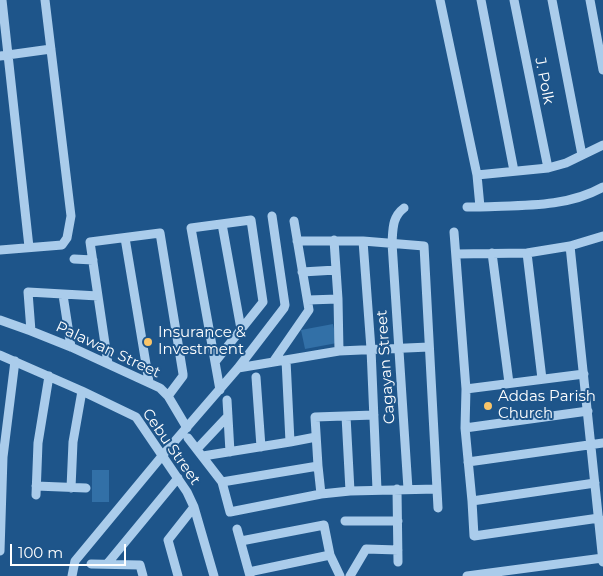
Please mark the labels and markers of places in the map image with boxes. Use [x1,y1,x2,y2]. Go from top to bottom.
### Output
place label: Insurance & Investment [158,324,246,359]
marker: Insurance & Investment [142,336,154,348]
place label: Addas Parish Church [498,388,596,423]
marker: Addas Parish Church [482,400,494,412]

